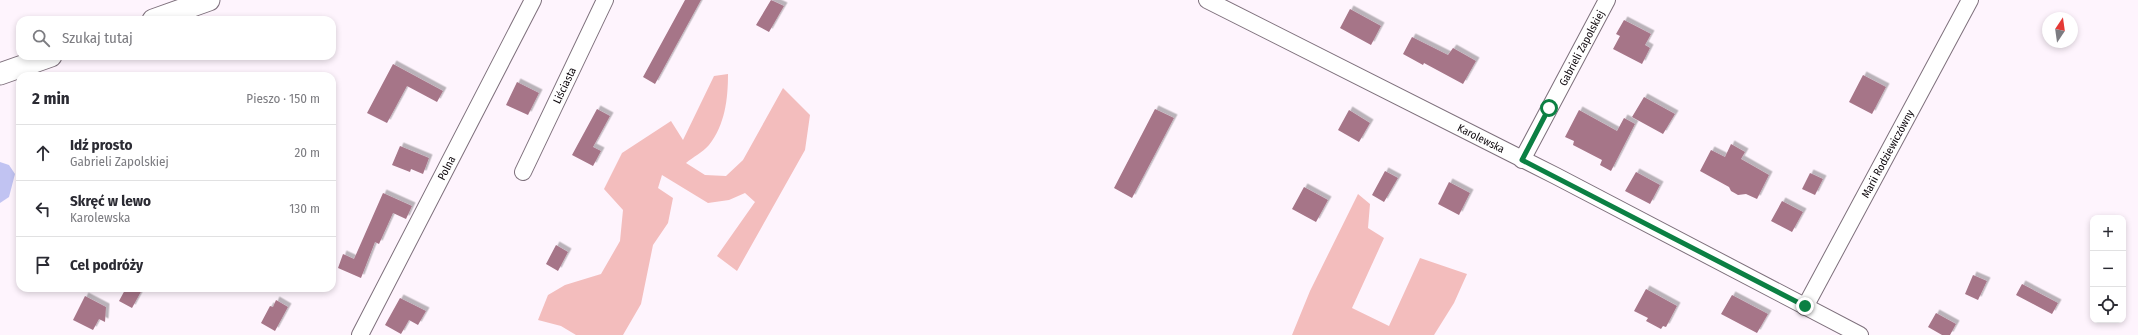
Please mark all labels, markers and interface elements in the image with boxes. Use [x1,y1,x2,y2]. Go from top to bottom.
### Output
street label: Gabrieli Zapolskiej [1557,8,1608,88]
north arrow [2042,12,2078,48]
search box [16,16,336,60]
icon: search [30,27,52,49]
text: Szukaj tutaj [62,29,133,47]
street label: Liściasta [551,65,579,106]
text: 2 min [32,88,70,109]
text: Pieszo · 150 m [246,91,320,106]
route start [1540,99,1558,117]
street label: Marii Rodziewiczówny [1859,108,1917,200]
street label: Karolewska [1455,121,1507,156]
text: Idź prosto [70,136,132,154]
icon: ahead [32,142,54,164]
text: 20 m [294,145,320,160]
text: Gabrieli Zapolskiej [70,154,169,169]
street label: Polna [435,154,458,182]
text: Skręć w lewo [70,192,151,210]
icon: left [32,198,54,220]
text: 130 m [289,201,320,216]
text: Karolewska [70,210,130,225]
map controls [2090,215,2126,323]
button: + [2090,215,2126,251]
button: − [2090,251,2126,287]
icon: arrive [32,254,54,276]
text: Cel podróży [70,256,143,274]
button: locate [2090,287,2126,323]
route end [1796,297,1814,315]

